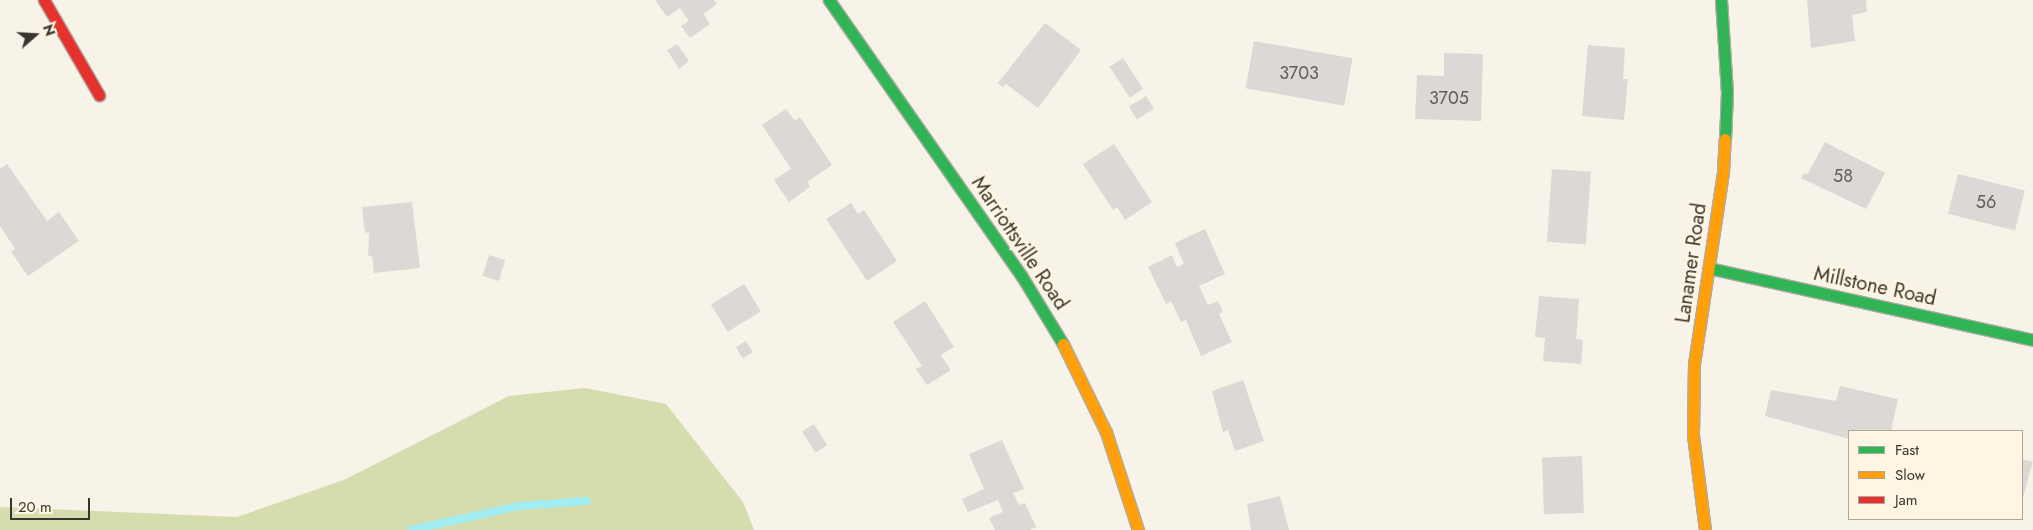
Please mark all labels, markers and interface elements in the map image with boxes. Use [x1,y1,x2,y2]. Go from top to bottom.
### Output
north arrow [10,10,60,60]
text: N [38,22,60,39]
house number: 3703 [1279,62,1319,84]
house number: 3705 [1429,87,1469,109]
house number: 58 [1833,165,1853,187]
street label: Marriottsville Road [966,172,1074,314]
house number: 56 [1976,191,1996,213]
street label: Lanamer Road [1671,202,1711,324]
street label: Millstone Road [1812,261,1938,311]
legend [1848,430,2023,520]
text: Fast [1895,439,1919,461]
text: Slow [1895,464,1925,486]
scale bar [12,488,92,520]
text: Jam [1895,489,1918,511]
text: 20 m [18,496,52,518]

